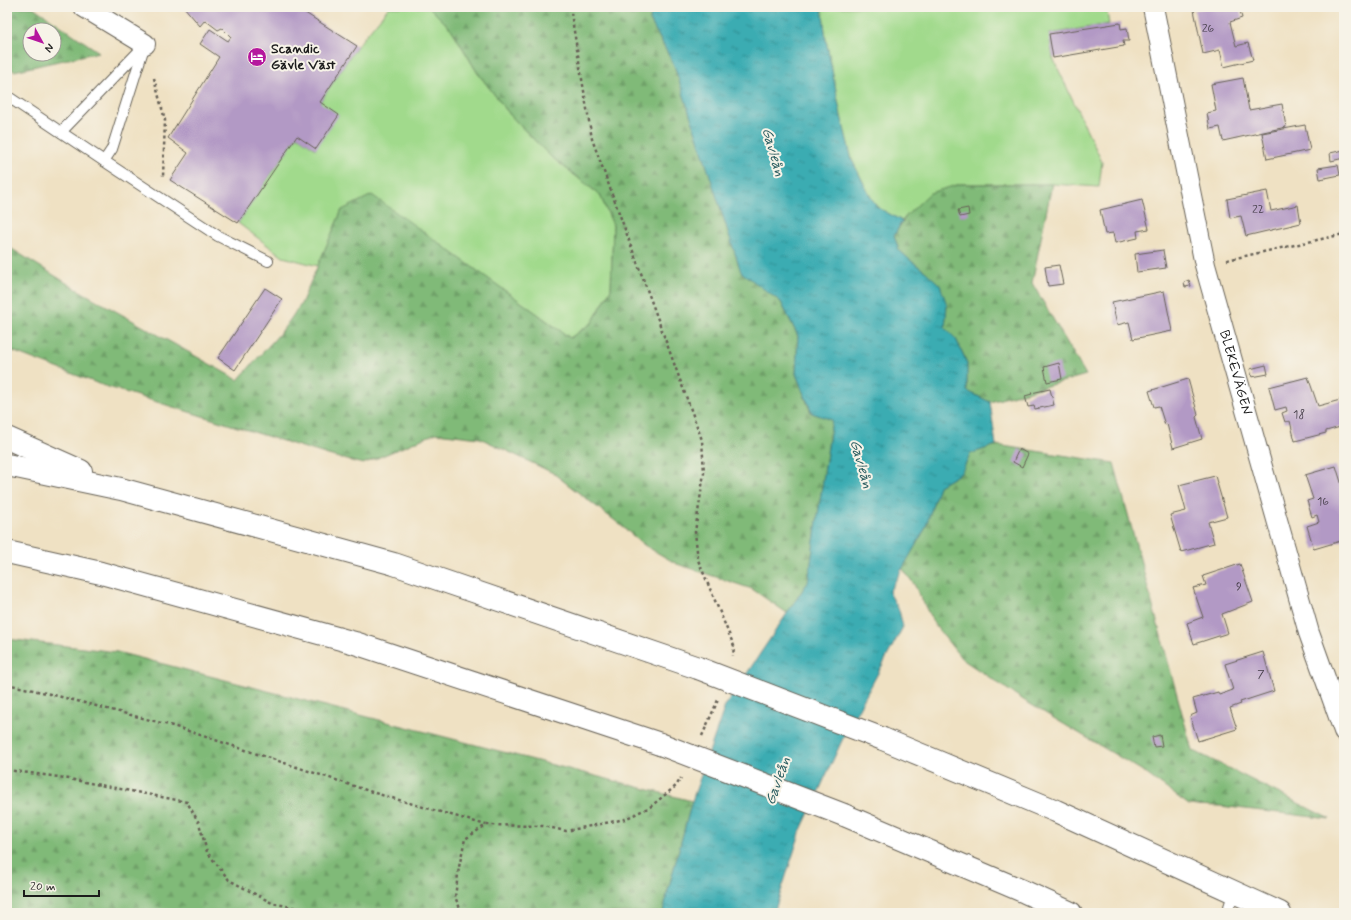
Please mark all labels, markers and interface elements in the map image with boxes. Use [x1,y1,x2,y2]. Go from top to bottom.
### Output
house number: 26 [1202,21,1215,37]
north arrow [22,22,62,62]
text: N [41,40,57,55]
place label: Scandic Gävle Väst [271,40,336,74]
hotel icon: Scandic Gävle Väst [246,46,268,68]
water label: Gavleån [757,125,790,179]
house number: 22 [1252,202,1264,218]
street label: BLEKEVÄGEN [1215,328,1256,417]
house number: 18 [1293,407,1305,423]
water label: Gavleån [845,437,878,491]
house number: 16 [1317,494,1329,510]
house number: 9 [1236,579,1242,595]
house number: 7 [1257,667,1265,683]
water label: Gavleån [760,754,796,808]
scale bar [24,872,99,898]
text: 20 m [30,879,56,895]

